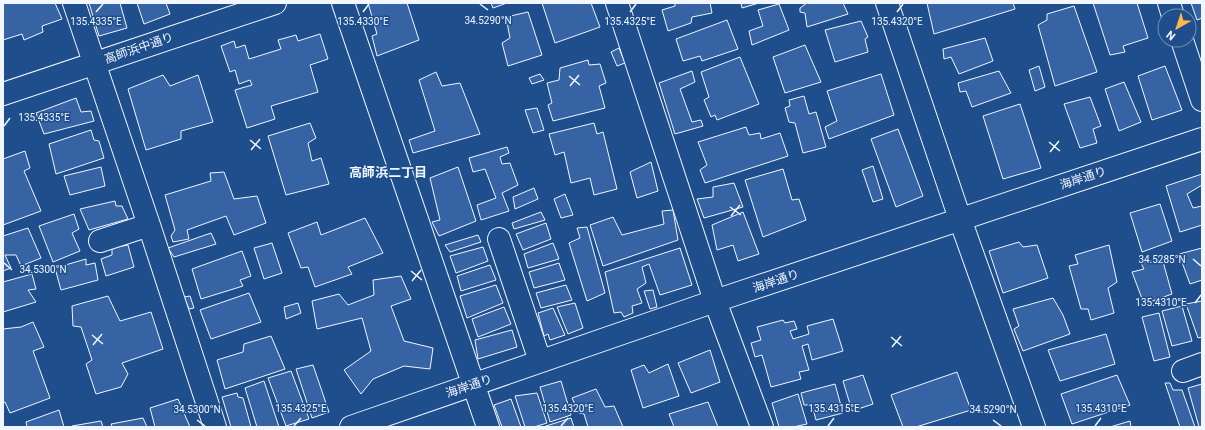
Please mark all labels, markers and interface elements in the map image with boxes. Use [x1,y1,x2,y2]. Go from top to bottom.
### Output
north arrow [1157,8,1197,48]
text: 34.5290°N [464,15,512,26]
text: 135.4335°E [70,16,122,27]
text: 135.4330°E [337,16,389,27]
text: 135.4325°E [604,16,656,27]
text: 135.4320°E [871,16,923,27]
text: N [1164,28,1178,43]
street label: 高師浜中通り [103,30,175,66]
text: 135.4335°E [18,112,70,123]
street label: 海岸通り [1058,164,1108,192]
district label: 高師浜二丁目 [349,165,427,180]
text: 34.5285°N [1138,254,1186,265]
text: 34.5300°N [19,264,67,275]
street label: 海岸通り [751,267,801,295]
text: 135.4310°E [1135,297,1187,308]
street label: 海岸通り [444,372,494,400]
text: 135.4325°E [275,403,327,414]
text: 135.4320°E [542,403,594,414]
text: 135.4315°E [808,403,860,414]
text: 135.4310°E [1075,403,1127,414]
text: 34.5300°N [173,404,221,415]
text: 34.5290°N [969,404,1017,415]

